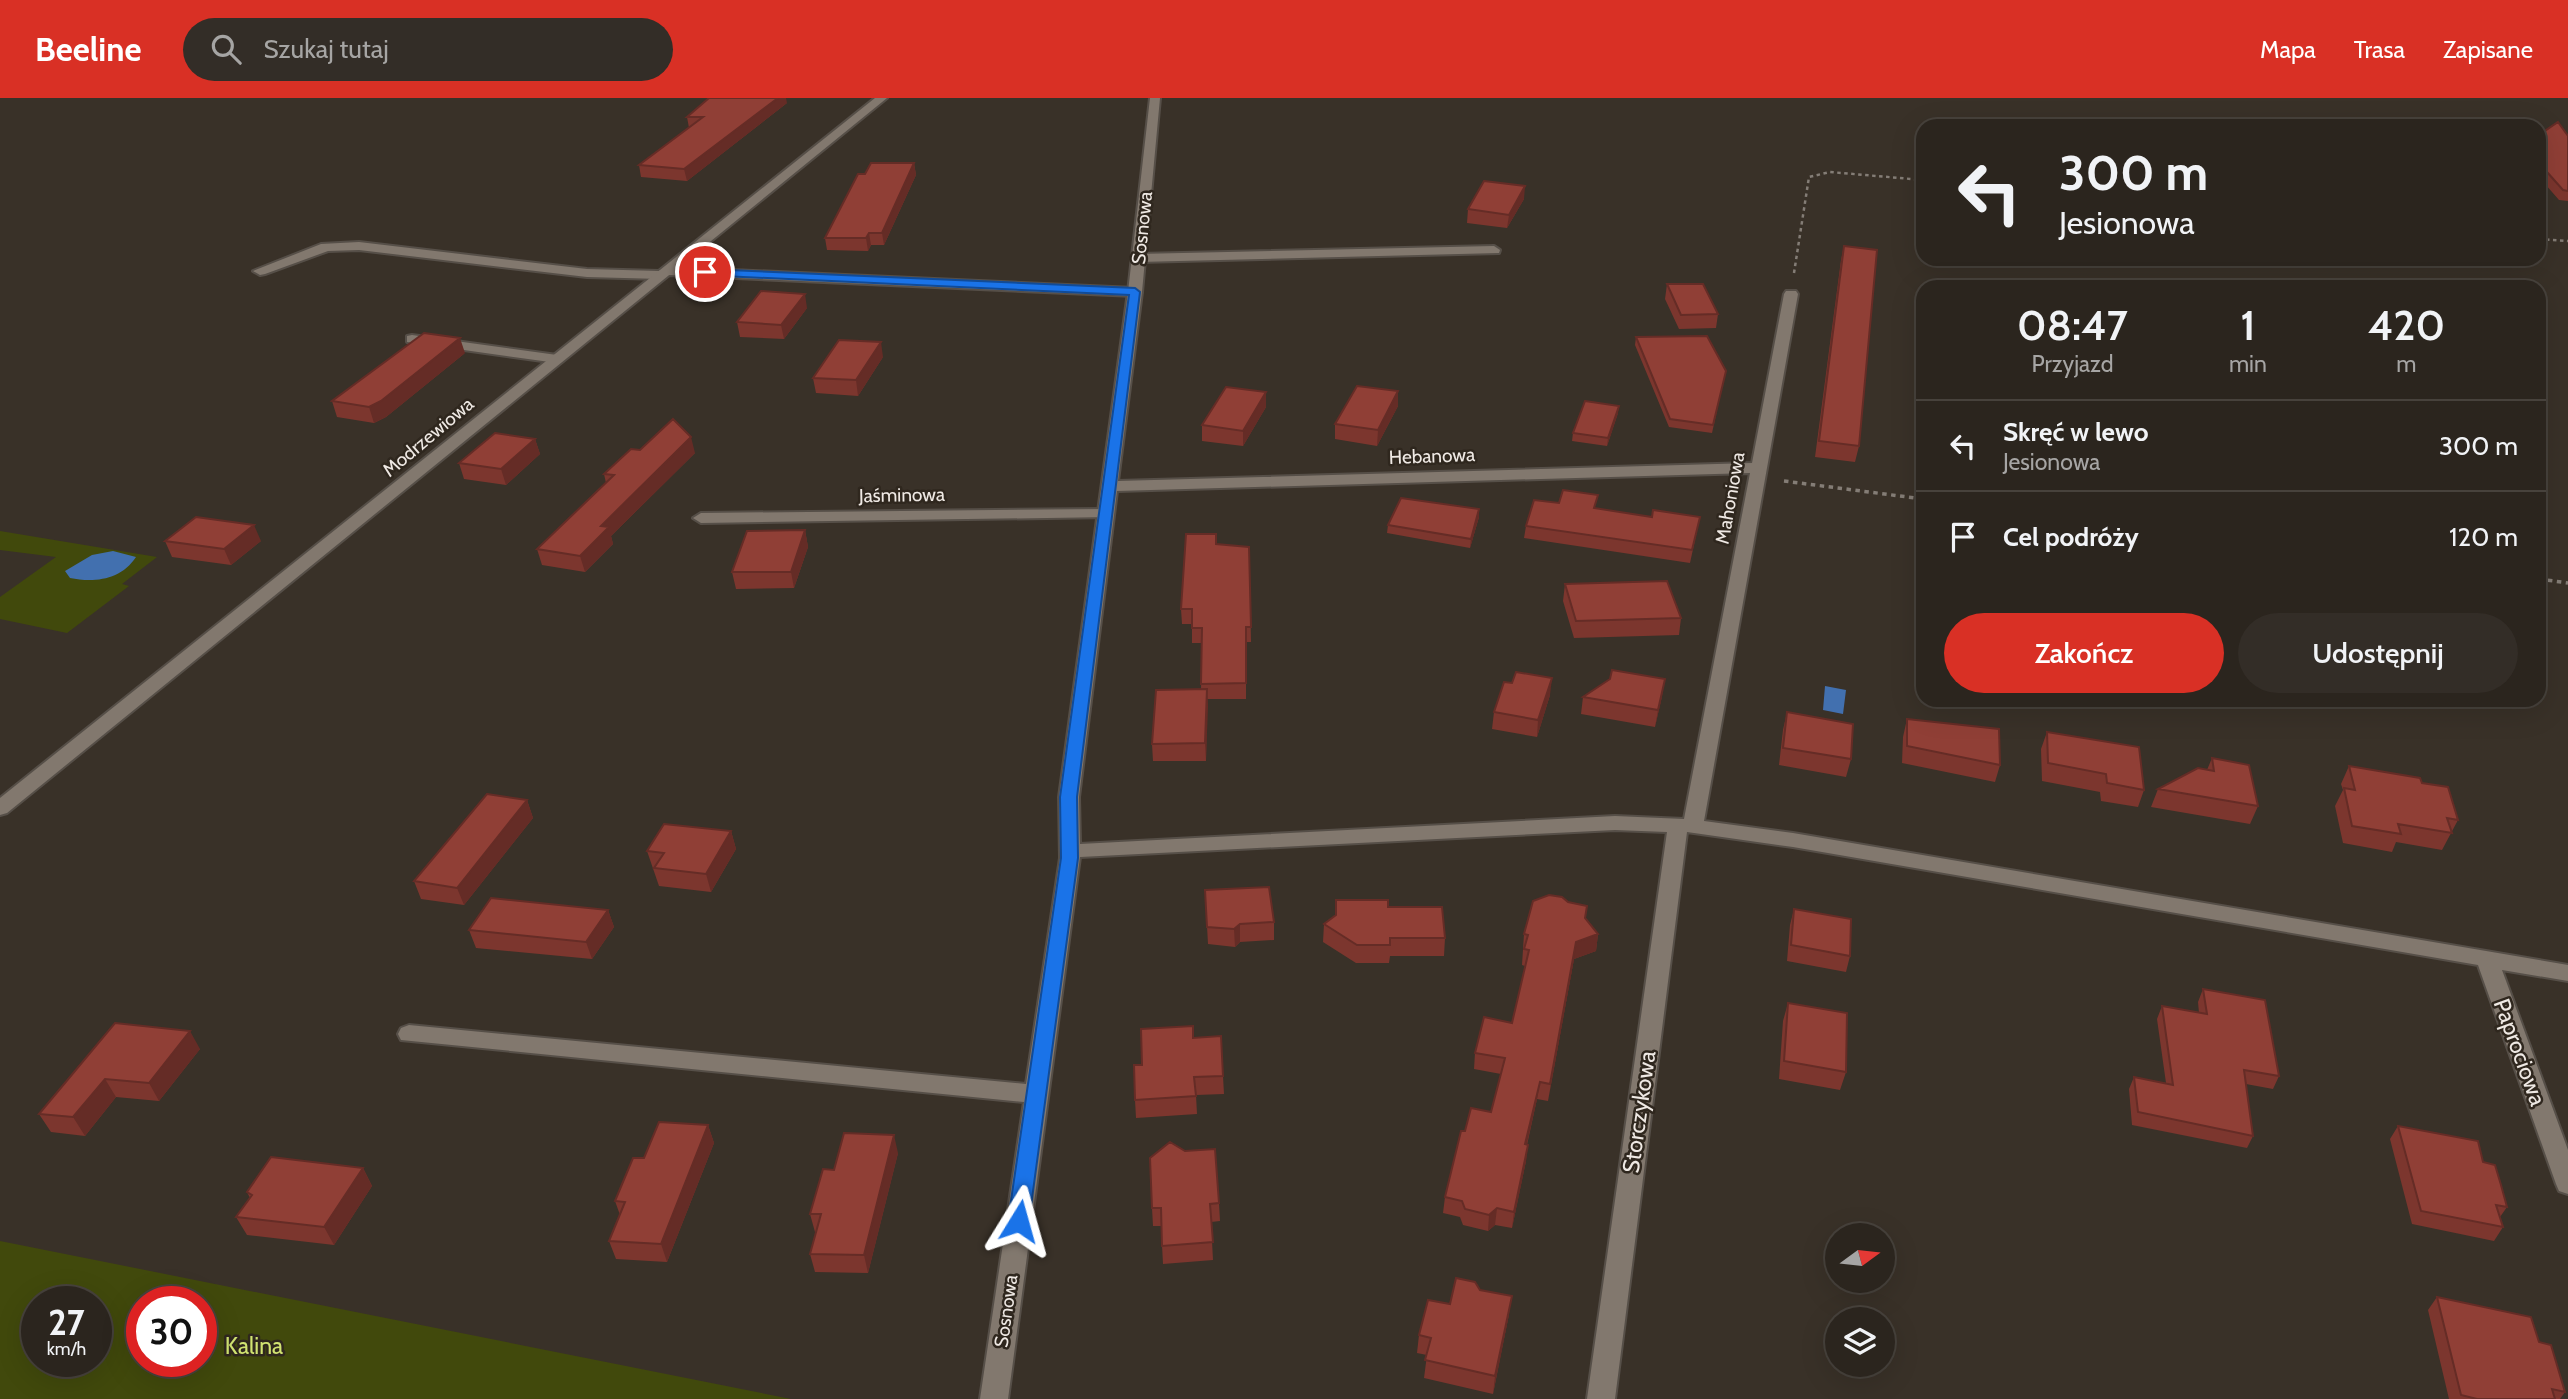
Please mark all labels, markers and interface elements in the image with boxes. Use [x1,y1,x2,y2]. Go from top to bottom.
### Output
search box [183,18,673,81]
text: Beeline [35,29,141,69]
icon: search [207,30,245,68]
text: Szukaj tutaj [263,33,389,65]
text: Mapa [2260,35,2316,64]
text: Trasa [2354,35,2405,64]
text: Zapisane [2443,35,2533,64]
text: 300 m [2059,143,2208,202]
icon: left [1944,147,2035,238]
street label: Sosnowa [1127,190,1157,266]
text: Jesionowa [2059,203,2195,242]
pin [675,242,735,302]
icon: arrive [686,253,724,291]
text: 08:47 [2017,299,2128,351]
text: 1 [2240,299,2255,351]
text: 420 [2368,299,2445,351]
text: Przyjazd [2031,350,2113,378]
text: min [2229,350,2267,378]
text: m [2396,350,2416,378]
street label: Modrzewiowa [378,392,478,482]
text: Skręć w lewo [2003,416,2149,448]
icon: left [1944,427,1982,465]
text: 300 m [2439,430,2518,462]
street label: Hebanowa [1388,443,1476,469]
text: Jesionowa [2003,448,2100,476]
street label: Mahoniowa [1711,450,1749,546]
street label: Jaśminowa [858,483,945,507]
icon: arrive [1944,518,1982,556]
text: Cel podróży [2003,521,2139,553]
text: 120 m [2449,521,2518,553]
button: Zakończ [1944,613,2224,693]
button: Udostępnij [2238,613,2518,693]
street label: Paprociowa [2488,995,2552,1109]
street label: Storczykowa [1617,1049,1661,1175]
position arrow [982,1184,1056,1258]
north arrow [1825,1223,1895,1293]
map controls [1825,1223,1895,1377]
street label: Sosnowa [990,1273,1022,1349]
speed limit sign: 30 [126,1286,217,1377]
text: 27 [48,1301,85,1344]
button: layers [1825,1307,1895,1377]
park label: Kalina [225,1332,283,1360]
text: km/h [47,1338,86,1360]

